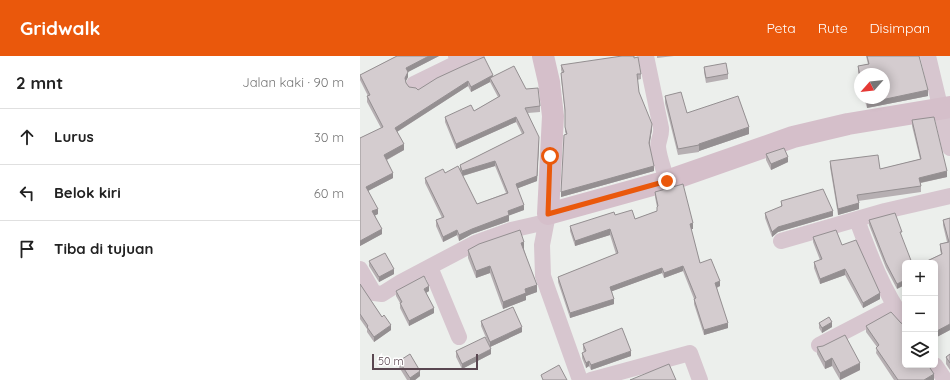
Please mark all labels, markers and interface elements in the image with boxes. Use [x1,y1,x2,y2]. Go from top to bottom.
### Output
text: Gridwalk [20,16,100,40]
text: Peta [766,19,796,37]
text: Rute [818,19,848,37]
text: Disimpan [870,19,930,37]
north arrow [854,68,890,104]
text: 2 mnt [16,72,63,93]
text: Jalan kaki · 90 m [242,74,344,90]
icon: ahead [16,126,38,148]
text: Lurus [54,127,94,146]
text: 30 m [314,129,344,145]
route start [541,147,559,165]
route end [658,172,676,190]
icon: left [16,182,38,204]
text: Belok kiri [54,183,121,202]
text: 60 m [314,185,344,201]
icon: arrive [16,238,38,260]
text: Tiba di tujuan [54,239,153,258]
map controls [902,260,938,368]
button: + [902,260,938,296]
button: − [902,296,938,332]
button: layers [902,332,938,368]
scale bar [372,352,478,371]
text: 50 m [378,354,404,368]

